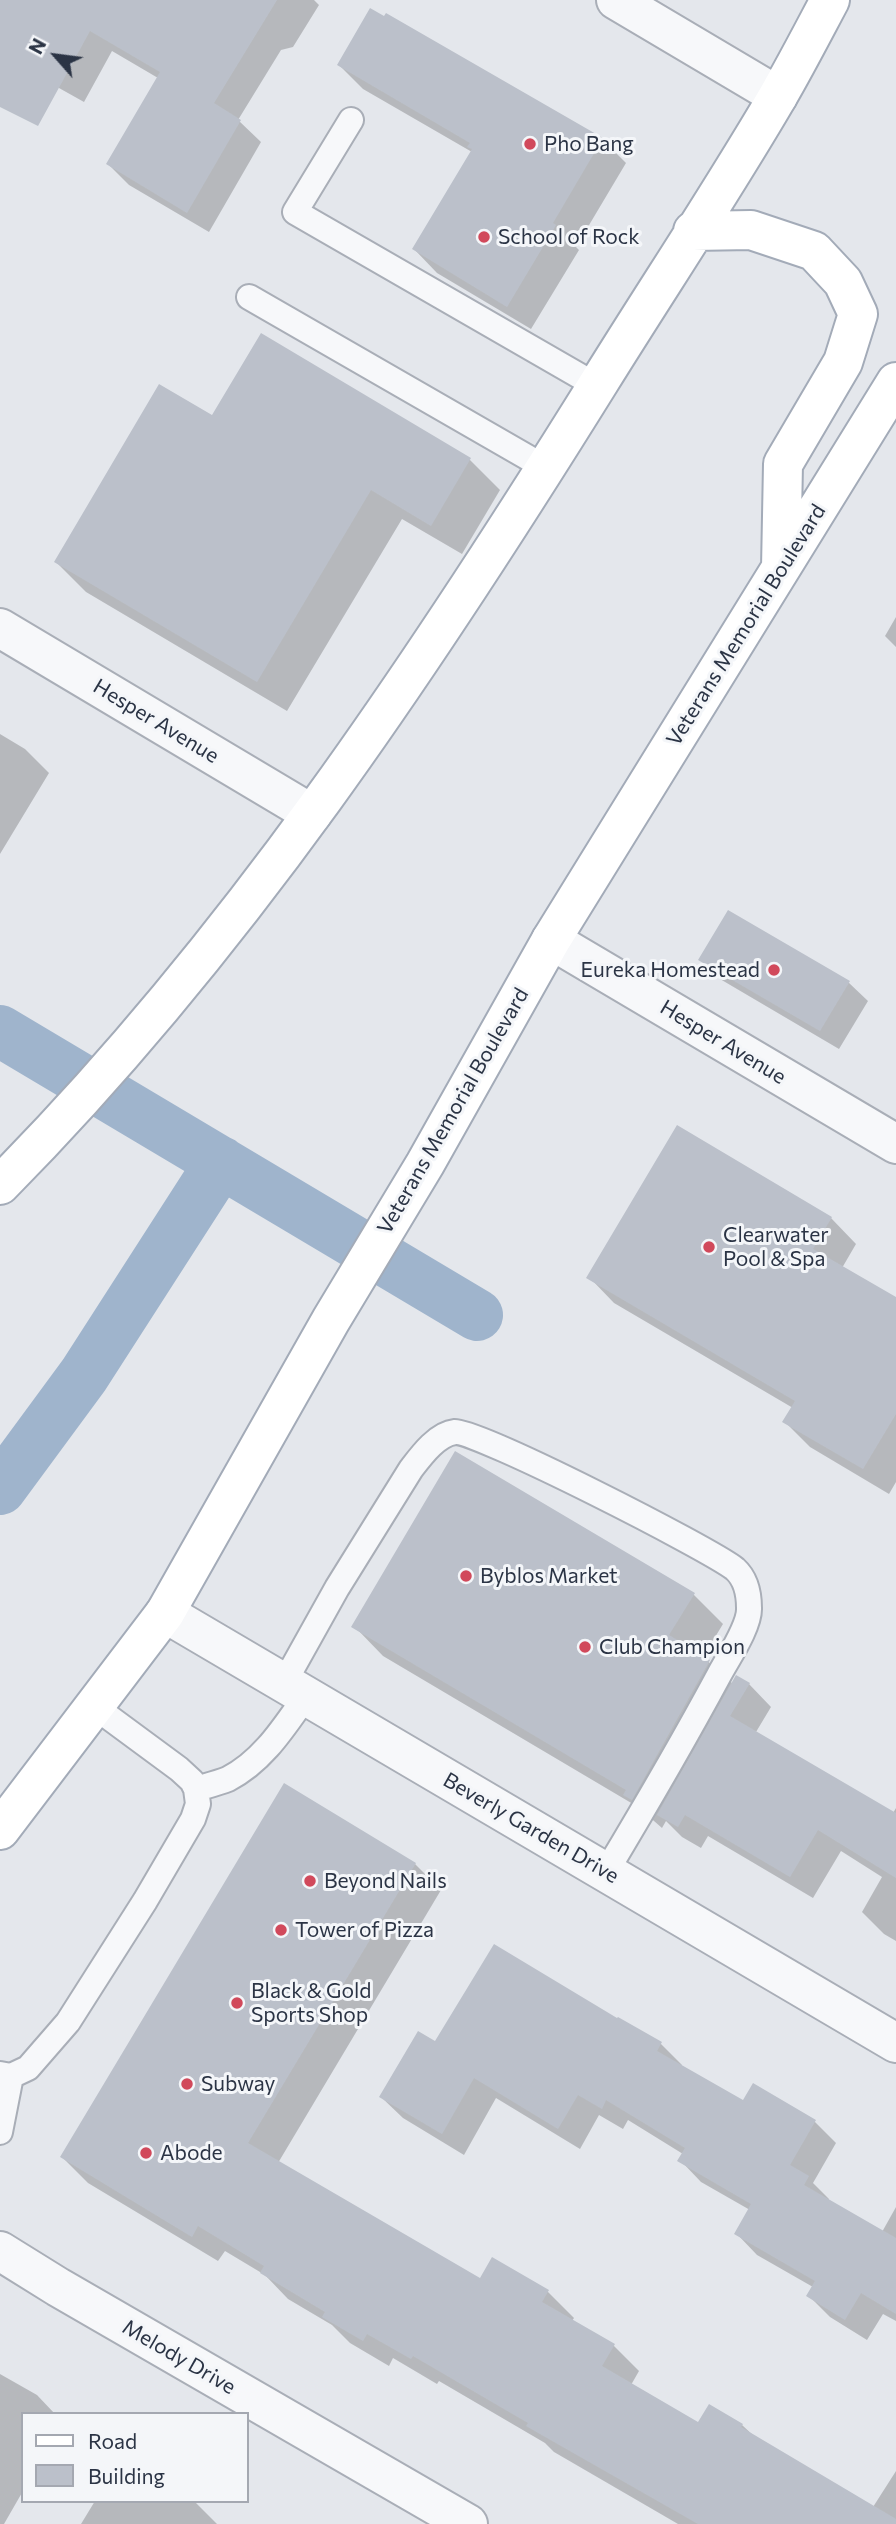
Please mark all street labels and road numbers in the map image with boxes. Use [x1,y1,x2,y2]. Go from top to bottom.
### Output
street label: Veterans Memorial Boulevard [661,500,831,750]
street label: Hesper Avenue [89,674,223,768]
street label: Veterans Memorial Boulevard [372,983,534,1239]
street label: Hesper Avenue [656,995,790,1089]
street label: Beverly Garden Drive [439,1767,623,1889]
street label: Melody Drive [118,2314,240,2400]

